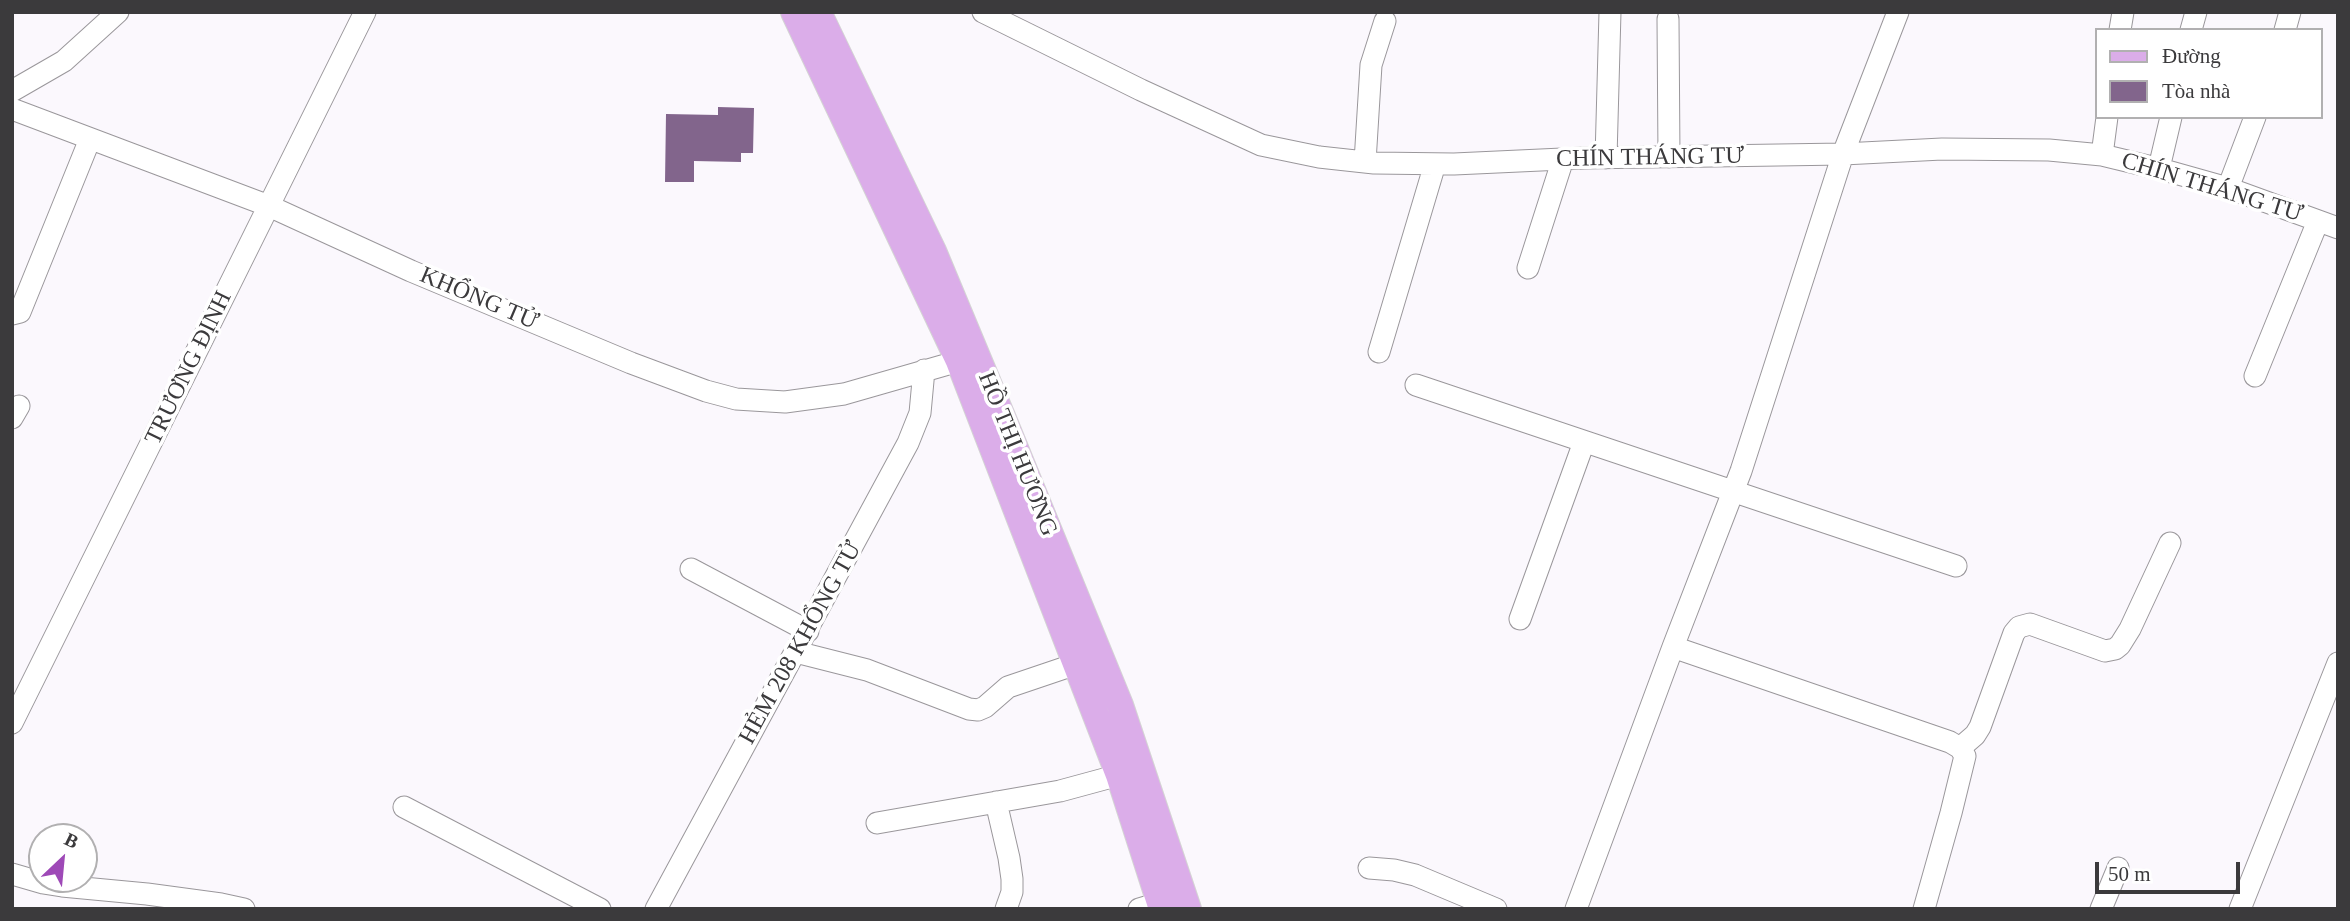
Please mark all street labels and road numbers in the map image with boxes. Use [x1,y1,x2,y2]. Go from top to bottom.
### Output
street label: CHÍN THÁNG TƯ [1556,142,1744,174]
street label: CHÍN THÁNG TƯ [2118,147,2306,229]
street label: KHỔNG TỬ [415,261,543,337]
street label: TRƯƠNG ĐỊNH [139,287,239,449]
street label: HỒ THỊ HƯƠNG [971,368,1063,540]
street label: HẺM 208 KHỔNG TỬ [733,537,869,749]

